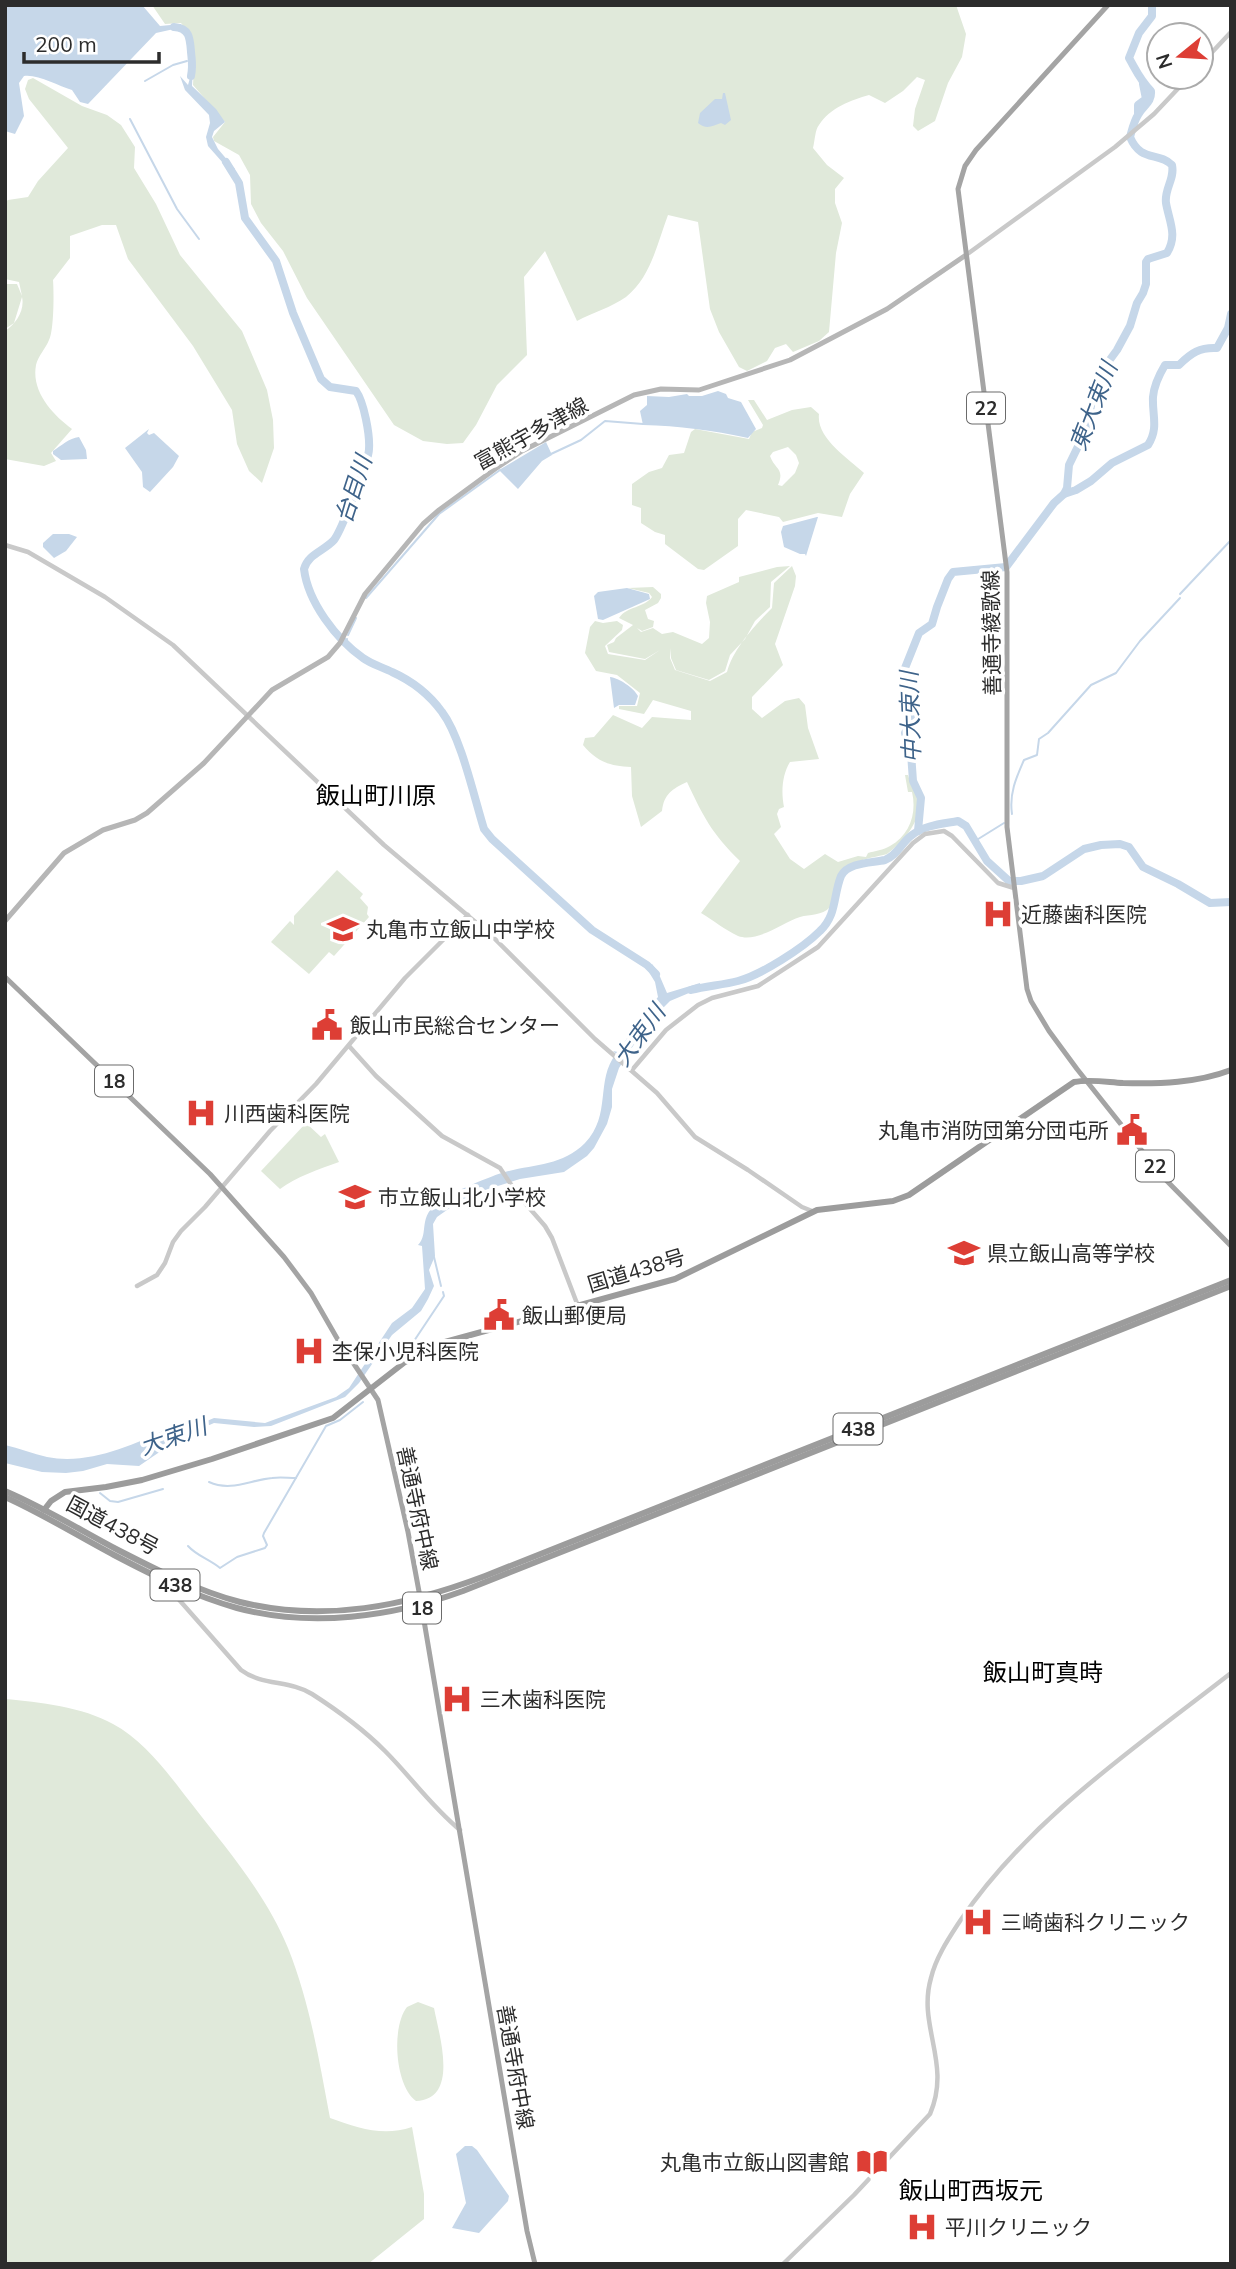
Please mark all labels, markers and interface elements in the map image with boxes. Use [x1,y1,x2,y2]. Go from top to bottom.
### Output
scale bar [24,21,159,65]
north arrow [1145,21,1215,91]
text: 200 m [35,31,97,57]
text: N [1150,51,1177,72]
water label: 東大束川 [1063,355,1124,454]
street label: 富熊宇多津線 [470,391,592,475]
road number: 22 [967,392,1005,424]
water label: 台目川 [329,449,378,526]
street label: 善通寺綾歌線 [977,570,1005,696]
water label: 中大束川 [894,668,926,763]
district label: 飯山町川原 [316,780,436,810]
hospital icon: 近藤歯科医院 [981,897,1015,931]
place label: 近藤歯科医院 [1021,901,1147,927]
school or university icon: 丸亀市立飯山中学校 [326,912,360,946]
place label: 丸亀市立飯山中学校 [366,916,555,942]
water label: 大束川 [607,996,673,1071]
public building icon: 飯山市民総合センター [310,1008,344,1042]
place label: 飯山市民総合センター [350,1012,560,1038]
road number: 18 [95,1065,133,1096]
hospital icon: 川西歯科医院 [184,1096,218,1130]
place label: 川西歯科医院 [224,1100,350,1126]
public building icon: 丸亀市消防団第分団屯所 [1115,1113,1149,1147]
place label: 丸亀市消防団第分団屯所 [878,1117,1109,1143]
road number: 22 [1136,1150,1174,1182]
school or university icon: 市立飯山北小学校 [338,1180,372,1214]
place label: 市立飯山北小学校 [378,1184,546,1210]
school or university icon: 県立飯山高等学校 [947,1236,981,1270]
place label: 県立飯山高等学校 [987,1240,1155,1266]
street label: 国道438号 [584,1243,688,1297]
public building icon: 飯山郵便局 [482,1298,516,1332]
place label: 飯山郵便局 [522,1302,627,1328]
hospital icon: 杢保小児科医院 [292,1334,326,1368]
place label: 杢保小児科医院 [332,1338,479,1364]
water label: 大束川 [136,1410,213,1461]
road number: 438 [834,1414,882,1444]
street label: 善通寺府中線 [392,1444,444,1572]
street label: 国道438号 [62,1490,164,1560]
road number: 438 [150,1569,200,1600]
road number: 18 [403,1592,441,1624]
district label: 飯山町真時 [983,1657,1103,1687]
hospital icon: 三木歯科医院 [440,1682,474,1716]
place label: 三木歯科医院 [480,1686,606,1712]
hospital icon: 三崎歯科クリニック [961,1905,995,1939]
place label: 三崎歯科クリニック [1001,1909,1190,1935]
street label: 善通寺府中線 [492,2003,540,2131]
library icon: 丸亀市立飯山図書館 [855,2145,889,2179]
place label: 丸亀市立飯山図書館 [660,2149,849,2175]
district label: 飯山町西坂元 [899,2175,1043,2205]
hospital icon: 平川クリニック [905,2210,939,2244]
place label: 平川クリニック [945,2214,1092,2240]

